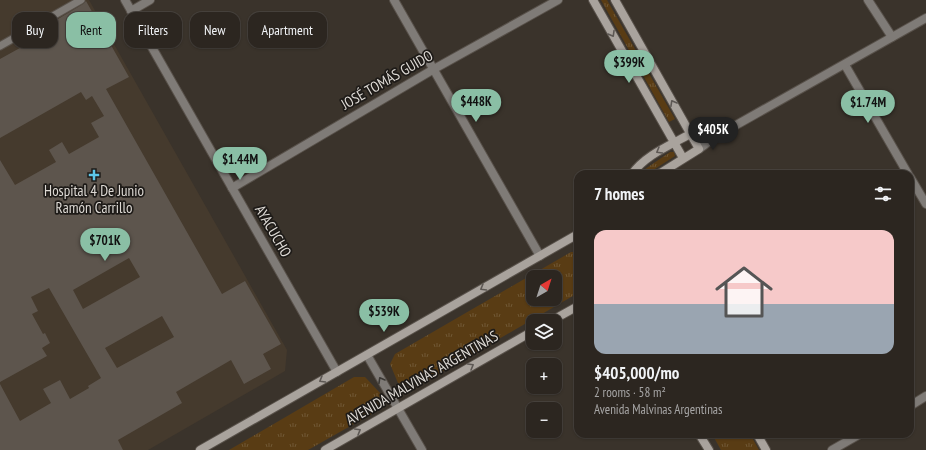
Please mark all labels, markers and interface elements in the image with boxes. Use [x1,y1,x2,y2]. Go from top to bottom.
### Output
chip: Buy [12,12,58,48]
chip: Rent [66,12,116,48]
chip: Filters [124,12,182,48]
chip: New [190,12,240,48]
chip: Apartment [248,12,327,48]
one-way arrow [608,30,615,37]
street label: JOSÉ TOMÁS GUIDO [337,46,436,114]
pin: $399K [601,50,657,84]
text: $399K [613,54,645,71]
pin: $448K [448,89,504,123]
pin: $1.74M [835,90,901,124]
text: $448K [460,93,492,110]
text: $1.74M [850,94,886,111]
one-way arrow [670,100,677,107]
pin: $405K [685,117,741,151]
text: $405K [697,121,729,138]
pin: $1.44M [207,147,273,181]
one-way arrow [656,147,663,154]
text: $1.44M [222,151,258,168]
marker: Hospital 4 De Junio Ramón Carrillo [88,169,100,181]
place label: Hospital 4 De Junio Ramón Carrillo [44,181,144,217]
text: 7 homes [594,183,645,205]
icon: filters [872,183,894,205]
street label: AYACUCHO [251,201,296,260]
pin: $701K [77,228,133,262]
text: $701K [89,232,121,249]
icon: home [708,256,780,328]
north arrow [526,270,562,306]
map controls [526,270,562,438]
one-way arrow [480,284,487,291]
pin: $539K [356,299,412,333]
text: $539K [368,303,400,320]
button: layers [526,314,562,350]
street label: AVENIDA MALVINAS ARGENTINAS [342,326,501,429]
button: + [526,358,562,394]
text: $405,000/mo [594,362,679,384]
one-way arrow [467,364,475,371]
one-way arrow [319,376,326,383]
one-way arrow [379,377,386,384]
text: 2 rooms · 58 m² [594,384,666,401]
text: Avenida Malvinas Argentinas [594,401,722,418]
button: − [526,402,562,438]
one-way arrow [354,428,362,435]

